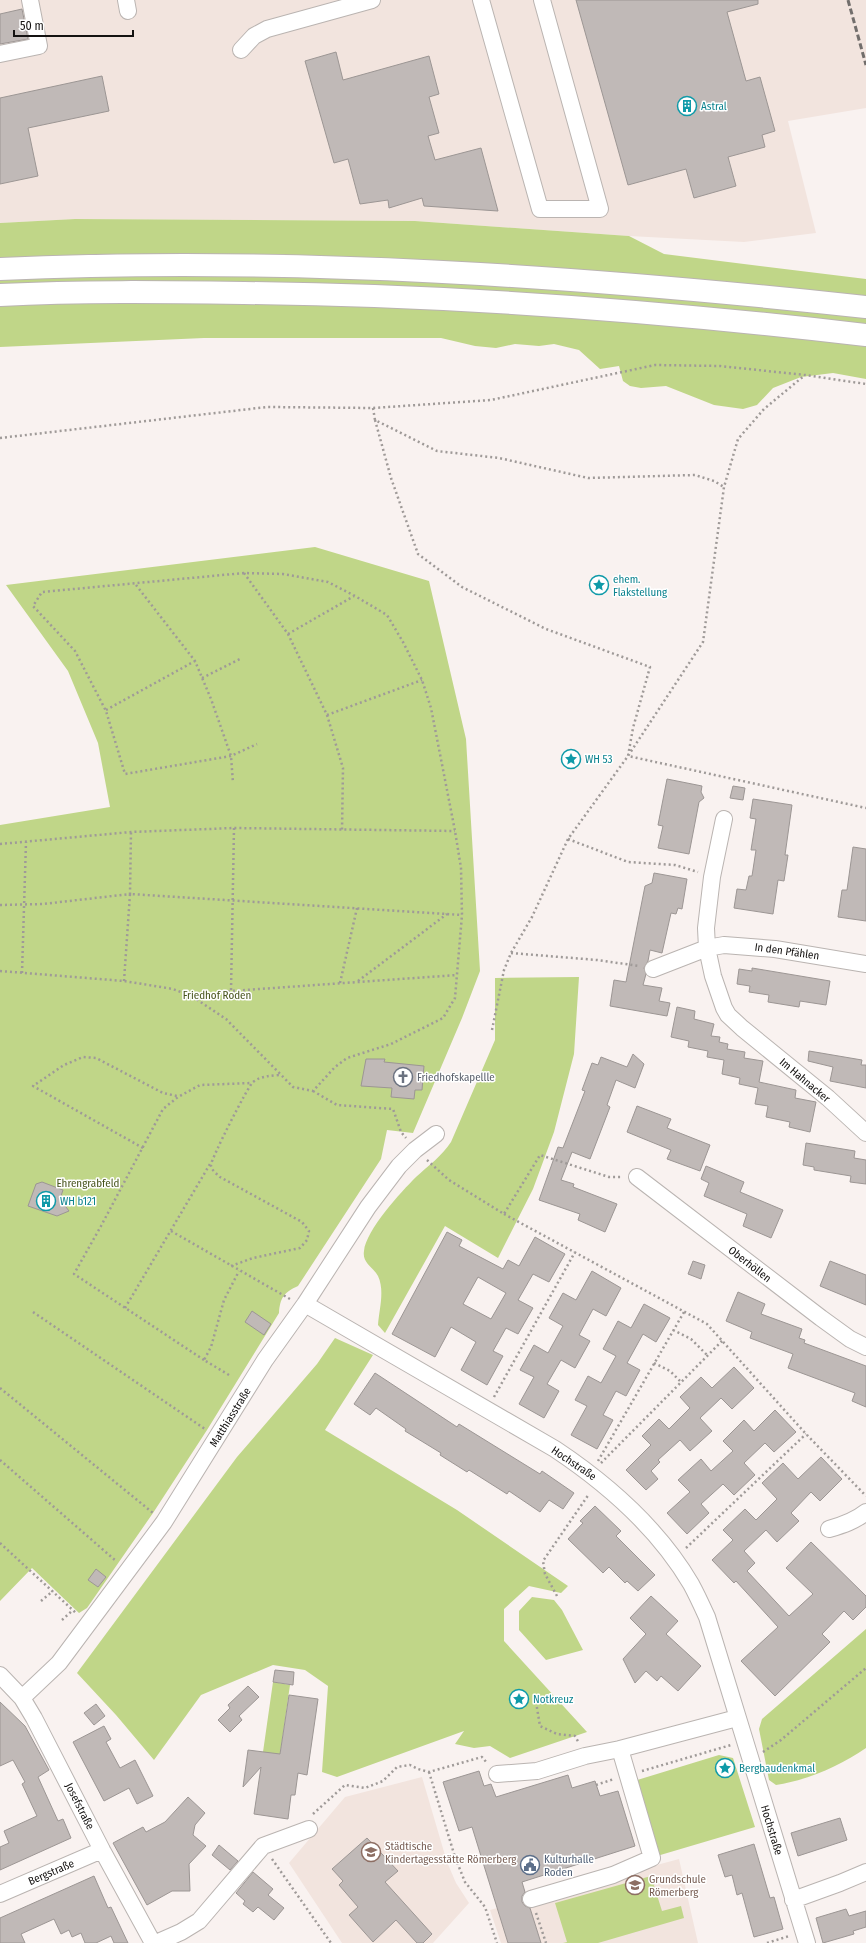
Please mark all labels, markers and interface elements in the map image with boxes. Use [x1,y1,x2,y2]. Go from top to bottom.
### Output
scale bar [14,12,133,38]
text: 50 m [20,19,44,33]
building icon: Astral [676,95,698,117]
place label: Astral [701,100,727,113]
place label: ehem. Flakstellung [613,573,668,599]
place icon: ehem. Flakstellung [588,574,610,596]
place icon: WH 53 [560,748,582,770]
place label: WH 53 [585,753,612,766]
street label: In den Pfählen [754,941,820,962]
park label: Friedhof Roden [183,989,251,1002]
street label: Im Hahnacker [777,1055,833,1105]
church icon: Friedhofskapellle [392,1066,414,1088]
place label: Friedhofskapellle [417,1071,495,1084]
park label: Ehrengrabfeld [56,1177,120,1190]
building icon: WH b121 [35,1190,57,1212]
place label: WH b121 [60,1195,96,1208]
street label: Oberhöllen [726,1244,774,1285]
street label: Matthiasstraße [207,1385,254,1449]
street label: Hochstraße [549,1444,599,1483]
place icon: Notkreuz [508,1688,530,1710]
place label: Notkreuz [533,1693,574,1706]
place icon: Bergbaudenkmal [714,1757,736,1779]
place label: Bergbaudenkmal [739,1762,815,1775]
street label: Josefstraße [62,1781,97,1832]
street label: Hochstraße [758,1804,785,1857]
place label: Städtische Kindertagesstätte Römerberg [385,1840,517,1866]
school or university icon: Städtische Kindertagesstätte Römerberg [360,1841,382,1863]
place label: Kulturhalle Roden [544,1853,594,1879]
public building icon: Kulturhalle Roden [519,1854,541,1876]
street label: Bergstraße [26,1857,76,1888]
place label: Grundschule Römerberg [649,1873,706,1899]
school or university icon: Grundschule Römerberg [624,1874,646,1896]

